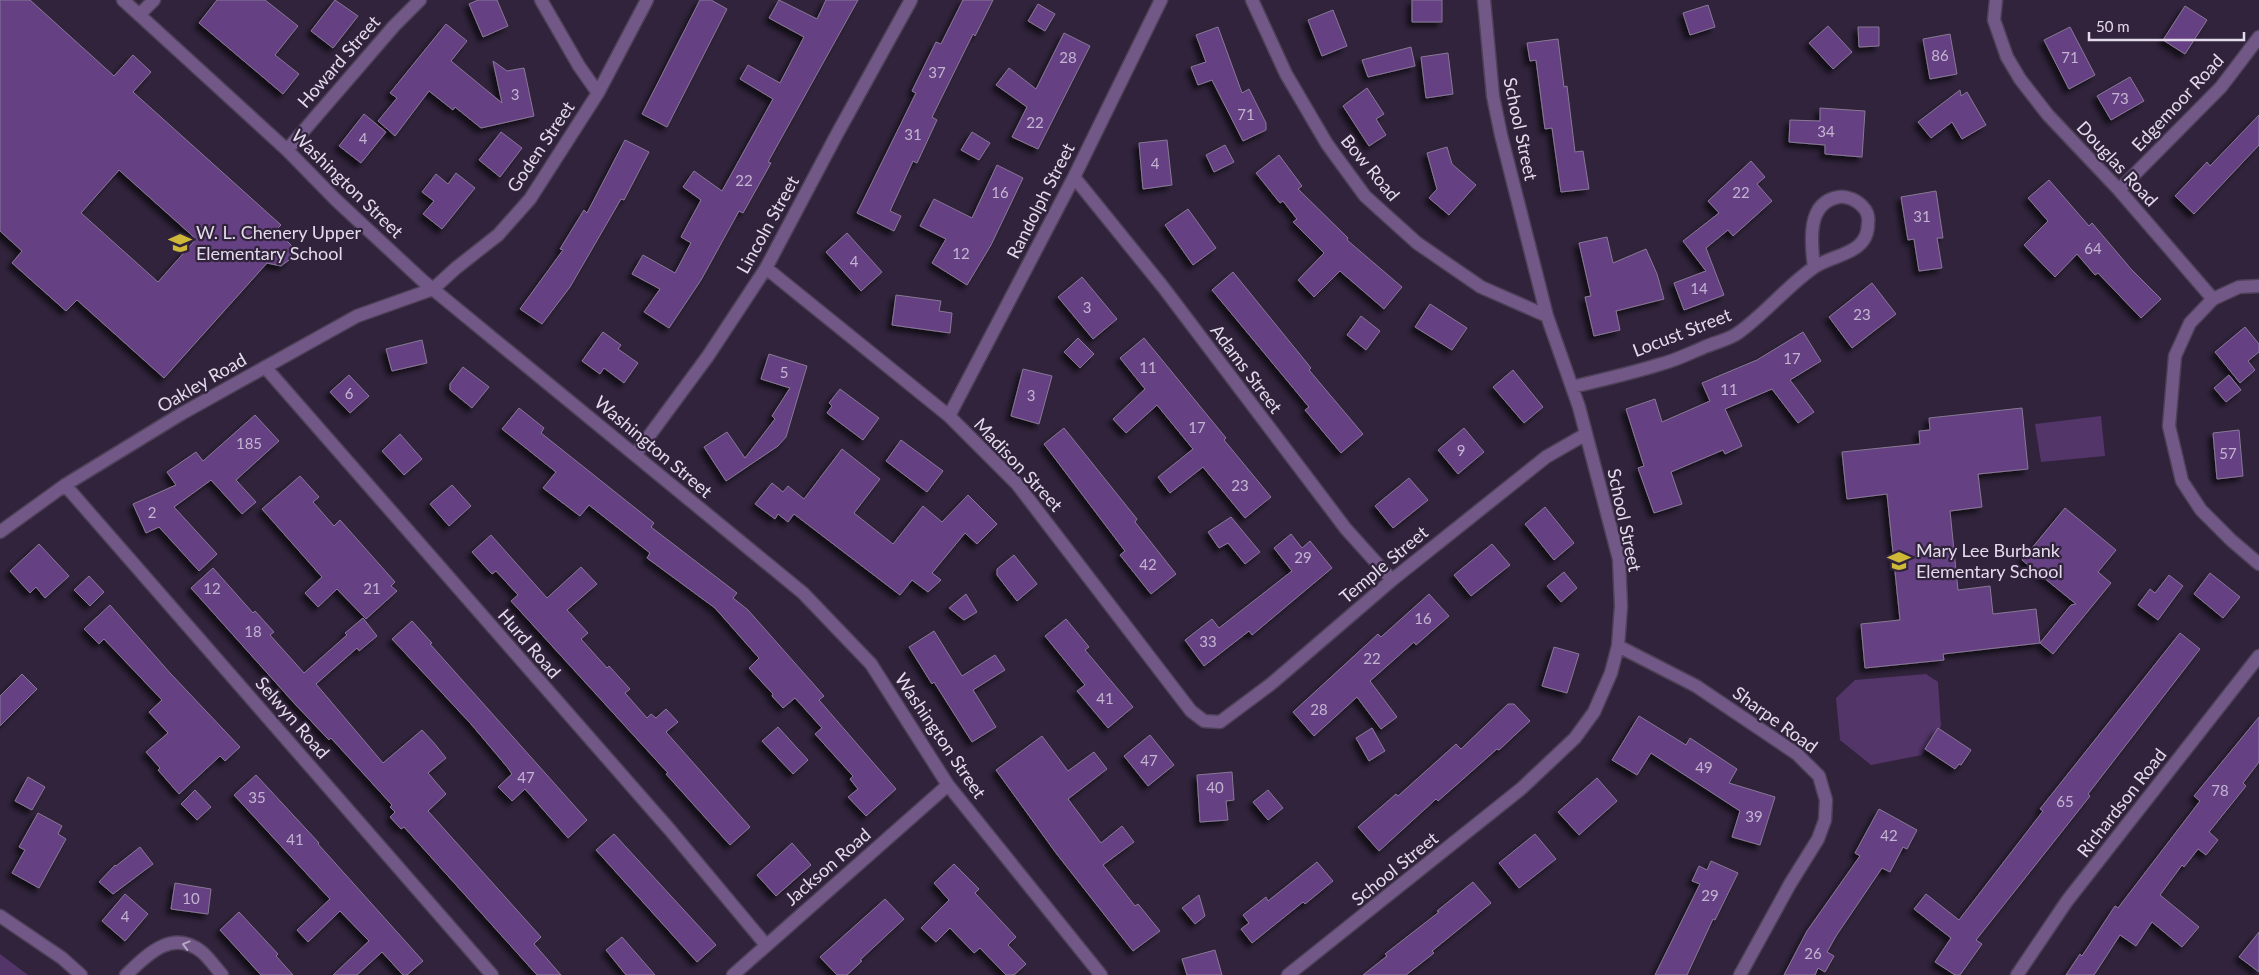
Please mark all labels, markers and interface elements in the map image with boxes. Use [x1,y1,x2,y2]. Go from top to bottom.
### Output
street label: Howard Street [292,10,385,112]
scale bar [2089,10,2244,42]
text: 50 m [2096,17,2130,35]
house number: 86 [1931,46,1949,64]
house number: 28 [1059,48,1077,66]
house number: 71 [2061,48,2079,66]
street label: Edgemoor Road [2127,49,2228,155]
house number: 37 [928,63,946,81]
street label: School Street [1499,75,1543,183]
house number: 3 [511,85,519,103]
house number: 73 [2111,89,2129,107]
street label: Goden Street [502,96,579,196]
house number: 71 [1237,105,1255,123]
house number: 22 [1026,113,1044,131]
street label: Douglas Road [2073,116,2163,211]
house number: 34 [1817,122,1835,140]
street label: Washington Street [287,124,409,243]
house number: 31 [904,125,922,143]
house number: 4 [359,129,368,147]
street label: Bow Road [1337,130,1405,205]
street label: Randolph Street [1002,139,1079,262]
house number: 4 [1151,154,1160,172]
street label: Lincoln Street [731,171,803,277]
house number: 22 [735,171,753,189]
house number: 16 [991,183,1009,201]
house number: 22 [1732,183,1750,201]
house number: 31 [1913,207,1931,225]
place label: W. L. Chenery Upper Elementary School [196,221,361,264]
school or university icon: W. L. Chenery Upper Elementary School [167,230,193,256]
house number: 64 [2084,239,2102,257]
house number: 12 [952,244,970,262]
house number: 4 [850,252,859,270]
house number: 14 [1690,279,1708,297]
house number: 3 [1083,298,1091,316]
street label: Locust Street [1629,303,1734,361]
house number: 23 [1853,305,1871,323]
street label: Adams Street [1206,320,1288,418]
street label: Oakley Road [153,348,250,416]
house number: 17 [1783,349,1801,367]
house number: 11 [1139,358,1157,376]
house number: 5 [780,363,788,381]
house number: 11 [1720,380,1738,398]
house number: 6 [345,384,354,402]
house number: 3 [1027,386,1035,404]
street label: Washington Street [590,391,717,502]
street label: Madison Street [970,413,1068,516]
house number: 17 [1188,418,1206,436]
house number: 185 [236,434,262,452]
house number: 9 [1457,441,1465,459]
house number: 57 [2219,444,2237,462]
street label: School Street [1603,466,1647,574]
house number: 23 [1231,476,1249,494]
house number: 2 [148,503,156,521]
street label: Temple Street [1335,521,1432,608]
place label: Mary Lee Burbank Elementary School [1916,539,2063,582]
house number: 29 [1294,548,1312,566]
school or university icon: Mary Lee Burbank Elementary School [1886,548,1912,574]
house number: 42 [1139,555,1157,573]
house number: 12 [203,579,221,597]
house number: 21 [363,579,381,597]
street label: Hurd Road [494,604,566,682]
house number: 16 [1414,609,1432,627]
house number: 18 [244,622,262,640]
house number: 33 [1199,632,1217,650]
house number: 22 [1363,649,1381,667]
street label: Washington Street [891,668,991,803]
street label: Selwyn Road [251,672,334,763]
street label: Sharpe Road [1729,681,1822,757]
house number: 41 [1096,689,1114,707]
house number: 28 [1310,700,1328,718]
street label: Richardson Road [2072,744,2170,861]
house number: 47 [1140,751,1158,769]
house number: 49 [1695,758,1713,776]
house number: 47 [517,768,535,786]
house number: 40 [1206,778,1224,796]
house number: 78 [2211,781,2229,799]
house number: 35 [248,788,266,806]
house number: 65 [2056,792,2074,810]
house number: 39 [1745,807,1763,825]
street label: Jackson Road [780,823,875,909]
street label: School Street [1347,826,1443,910]
house number: 42 [1880,826,1898,844]
house number: 41 [286,830,304,848]
house number: 29 [1701,886,1719,904]
house number: 10 [182,889,200,907]
house number: 4 [121,907,130,925]
one-way arrow [182,941,190,951]
house number: 26 [1804,944,1822,962]

